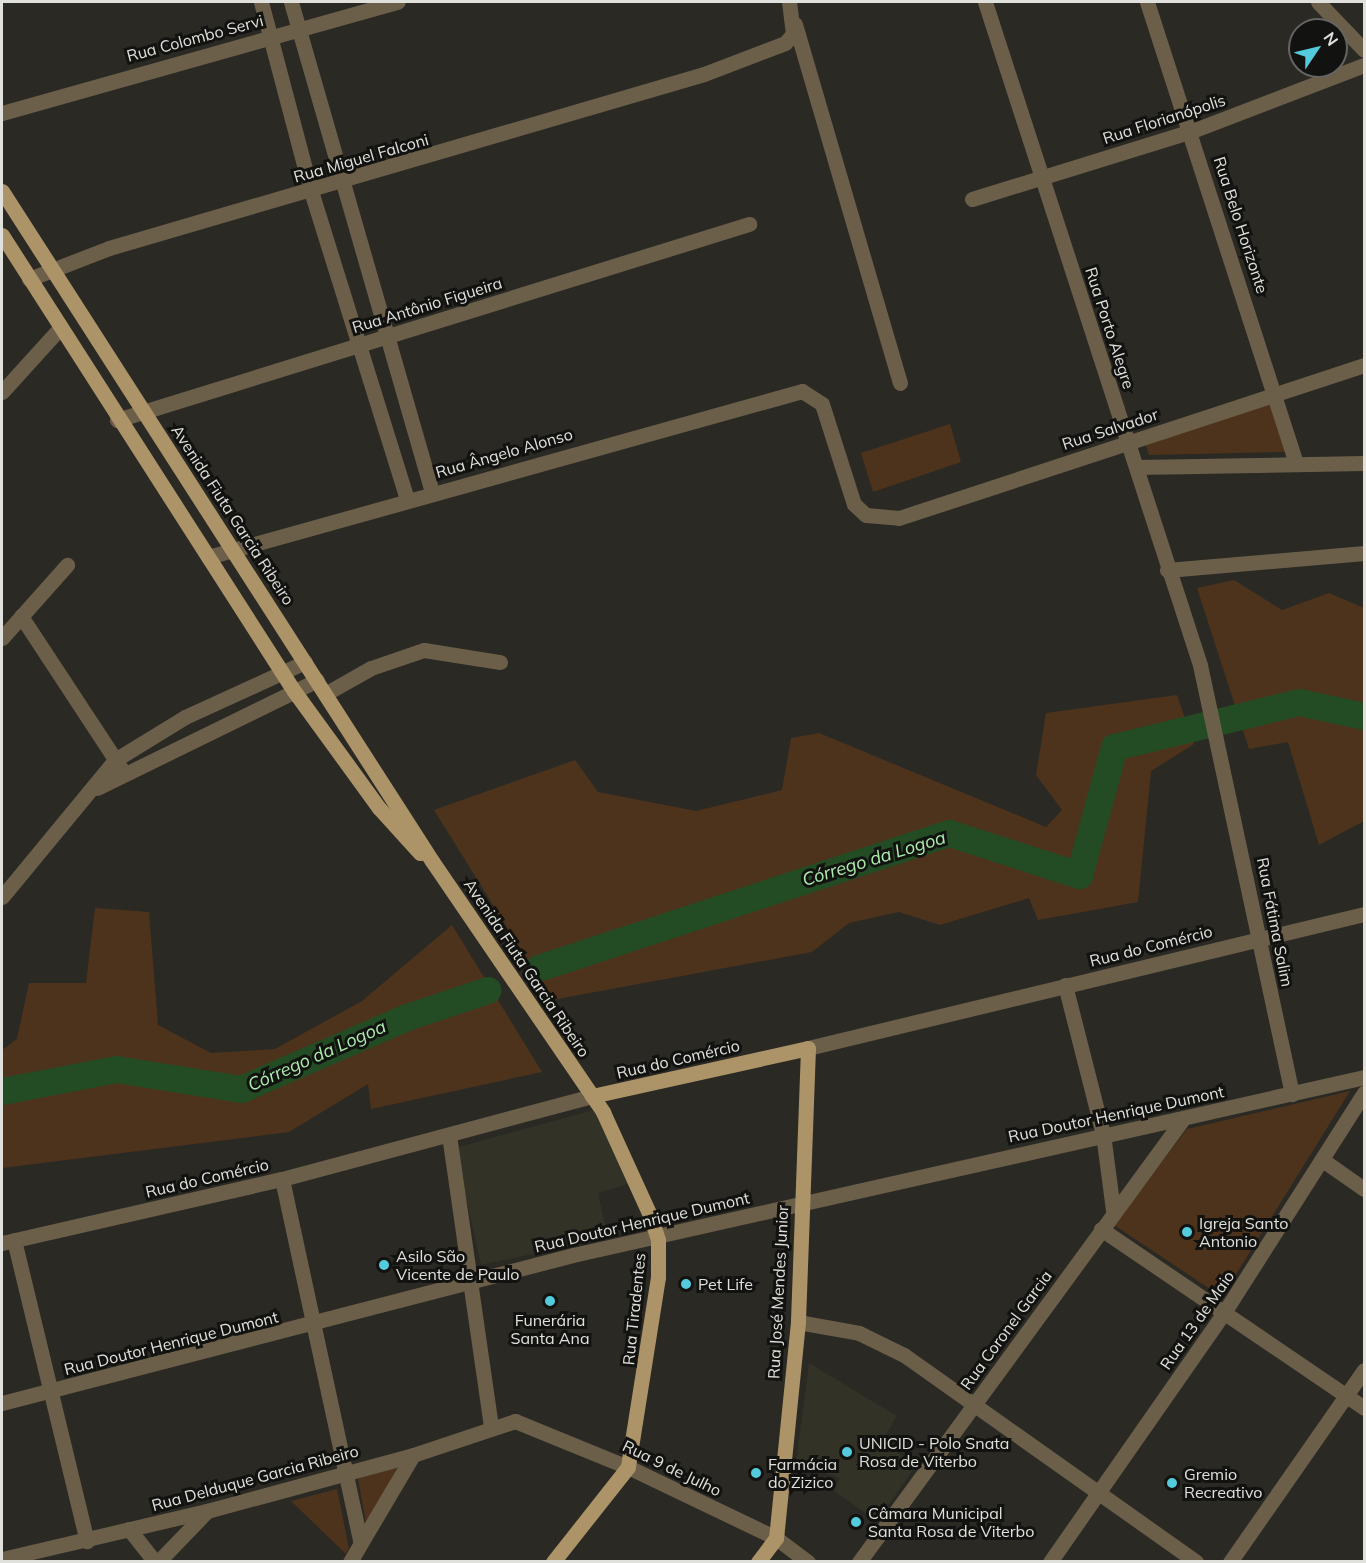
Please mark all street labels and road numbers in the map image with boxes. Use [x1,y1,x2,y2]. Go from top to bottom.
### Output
street label: Rua Colombo Servi [125,11,265,65]
street label: Rua Florianópolis [1100,90,1228,148]
street label: Rua Miguel Falconi [291,130,431,186]
street label: Rua Belo Horizonte [1210,154,1272,296]
street label: Rua Porto Alegre [1081,265,1139,391]
street label: Rua Antônio Figueira [350,273,504,337]
street label: Rua Salvador [1060,404,1160,454]
street label: Avenida Fiuta Garcia Ribeiro [168,421,298,609]
street label: Rua Ângelo Alonso [433,424,575,482]
street label: Rua Fátima Salim [1253,856,1297,988]
street label: Avenida Fiuta Garcia Ribeiro [460,875,594,1061]
street label: Rua do Comércio [1088,921,1214,971]
street label: Rua do Comércio [615,1035,741,1083]
street label: Rua Doutor Henrique Dumont [1006,1082,1226,1146]
street label: Rua do Comércio [144,1154,270,1202]
street label: Rua Doutor Henrique Dumont [533,1188,751,1256]
street label: Rua José Mendes Junior [764,1205,792,1379]
street label: Rua Tiradentes [619,1252,649,1366]
street label: Rua Coronel Garcia [956,1267,1056,1393]
street label: Rua 13 de Maio [1156,1267,1238,1373]
street label: Rua Doutor Henrique Dumont [62,1307,280,1379]
street label: Rua 9 de Julho [620,1436,724,1500]
street label: Rua Delduque Garcia Ribeiro [149,1441,361,1515]

